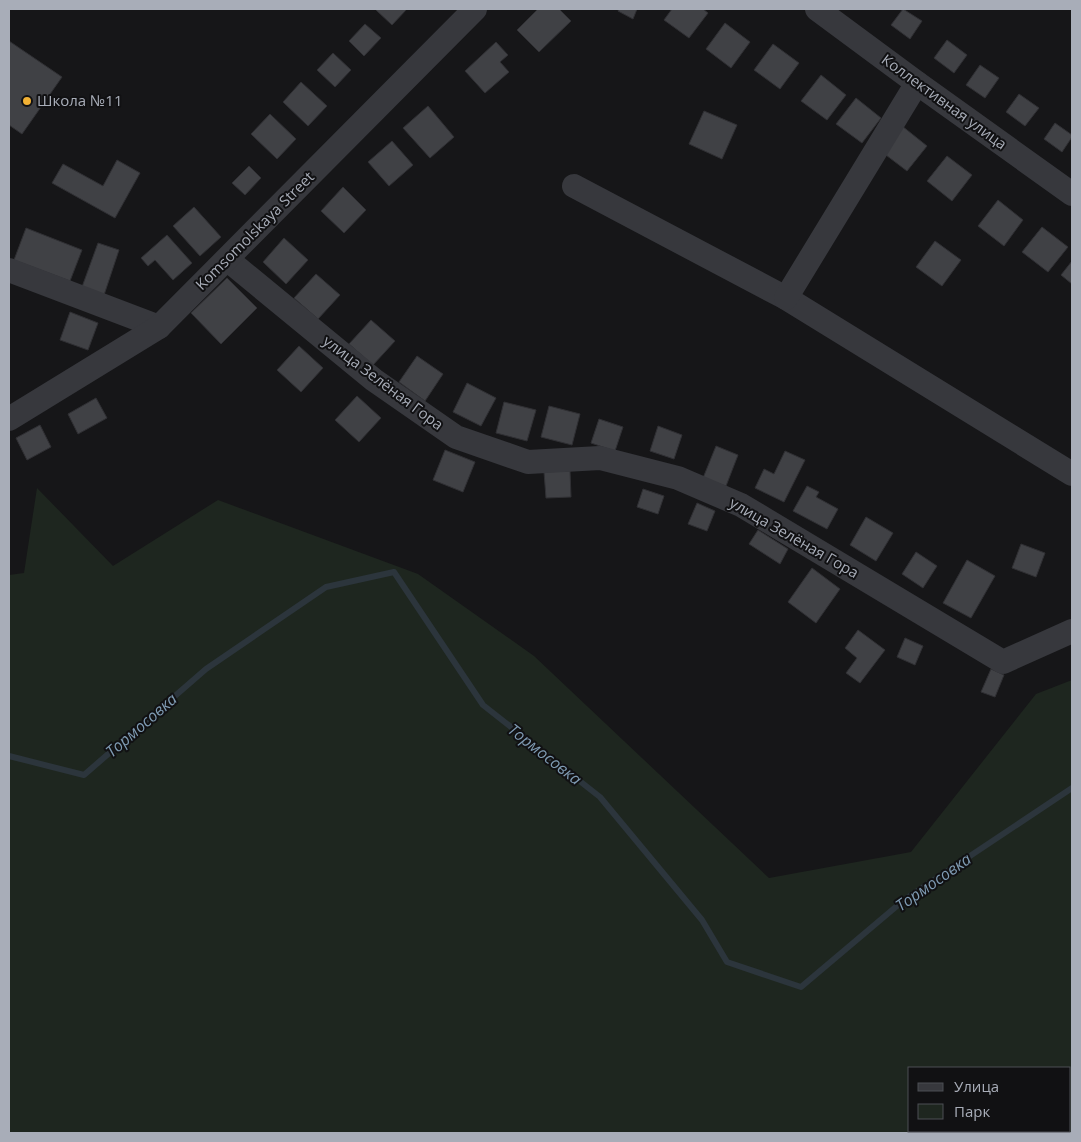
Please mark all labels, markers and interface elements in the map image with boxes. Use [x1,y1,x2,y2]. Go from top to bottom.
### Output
street label: Коллективная улица [878,49,1011,153]
place label: Школа №11 [37,90,123,110]
marker: Школа №11 [21,95,33,107]
street label: Komsomolskaya Street [191,167,318,294]
street label: улица Зелёная Гора [319,330,448,434]
street label: улица Зелёная Гора [726,492,863,582]
water label: Тормосовка [101,688,181,762]
water label: Тормосовка [504,718,586,790]
water label: Тормосовка [891,848,975,916]
legend [908,1067,1071,1132]
text: Улица [954,1076,999,1096]
text: Парк [954,1101,990,1121]

